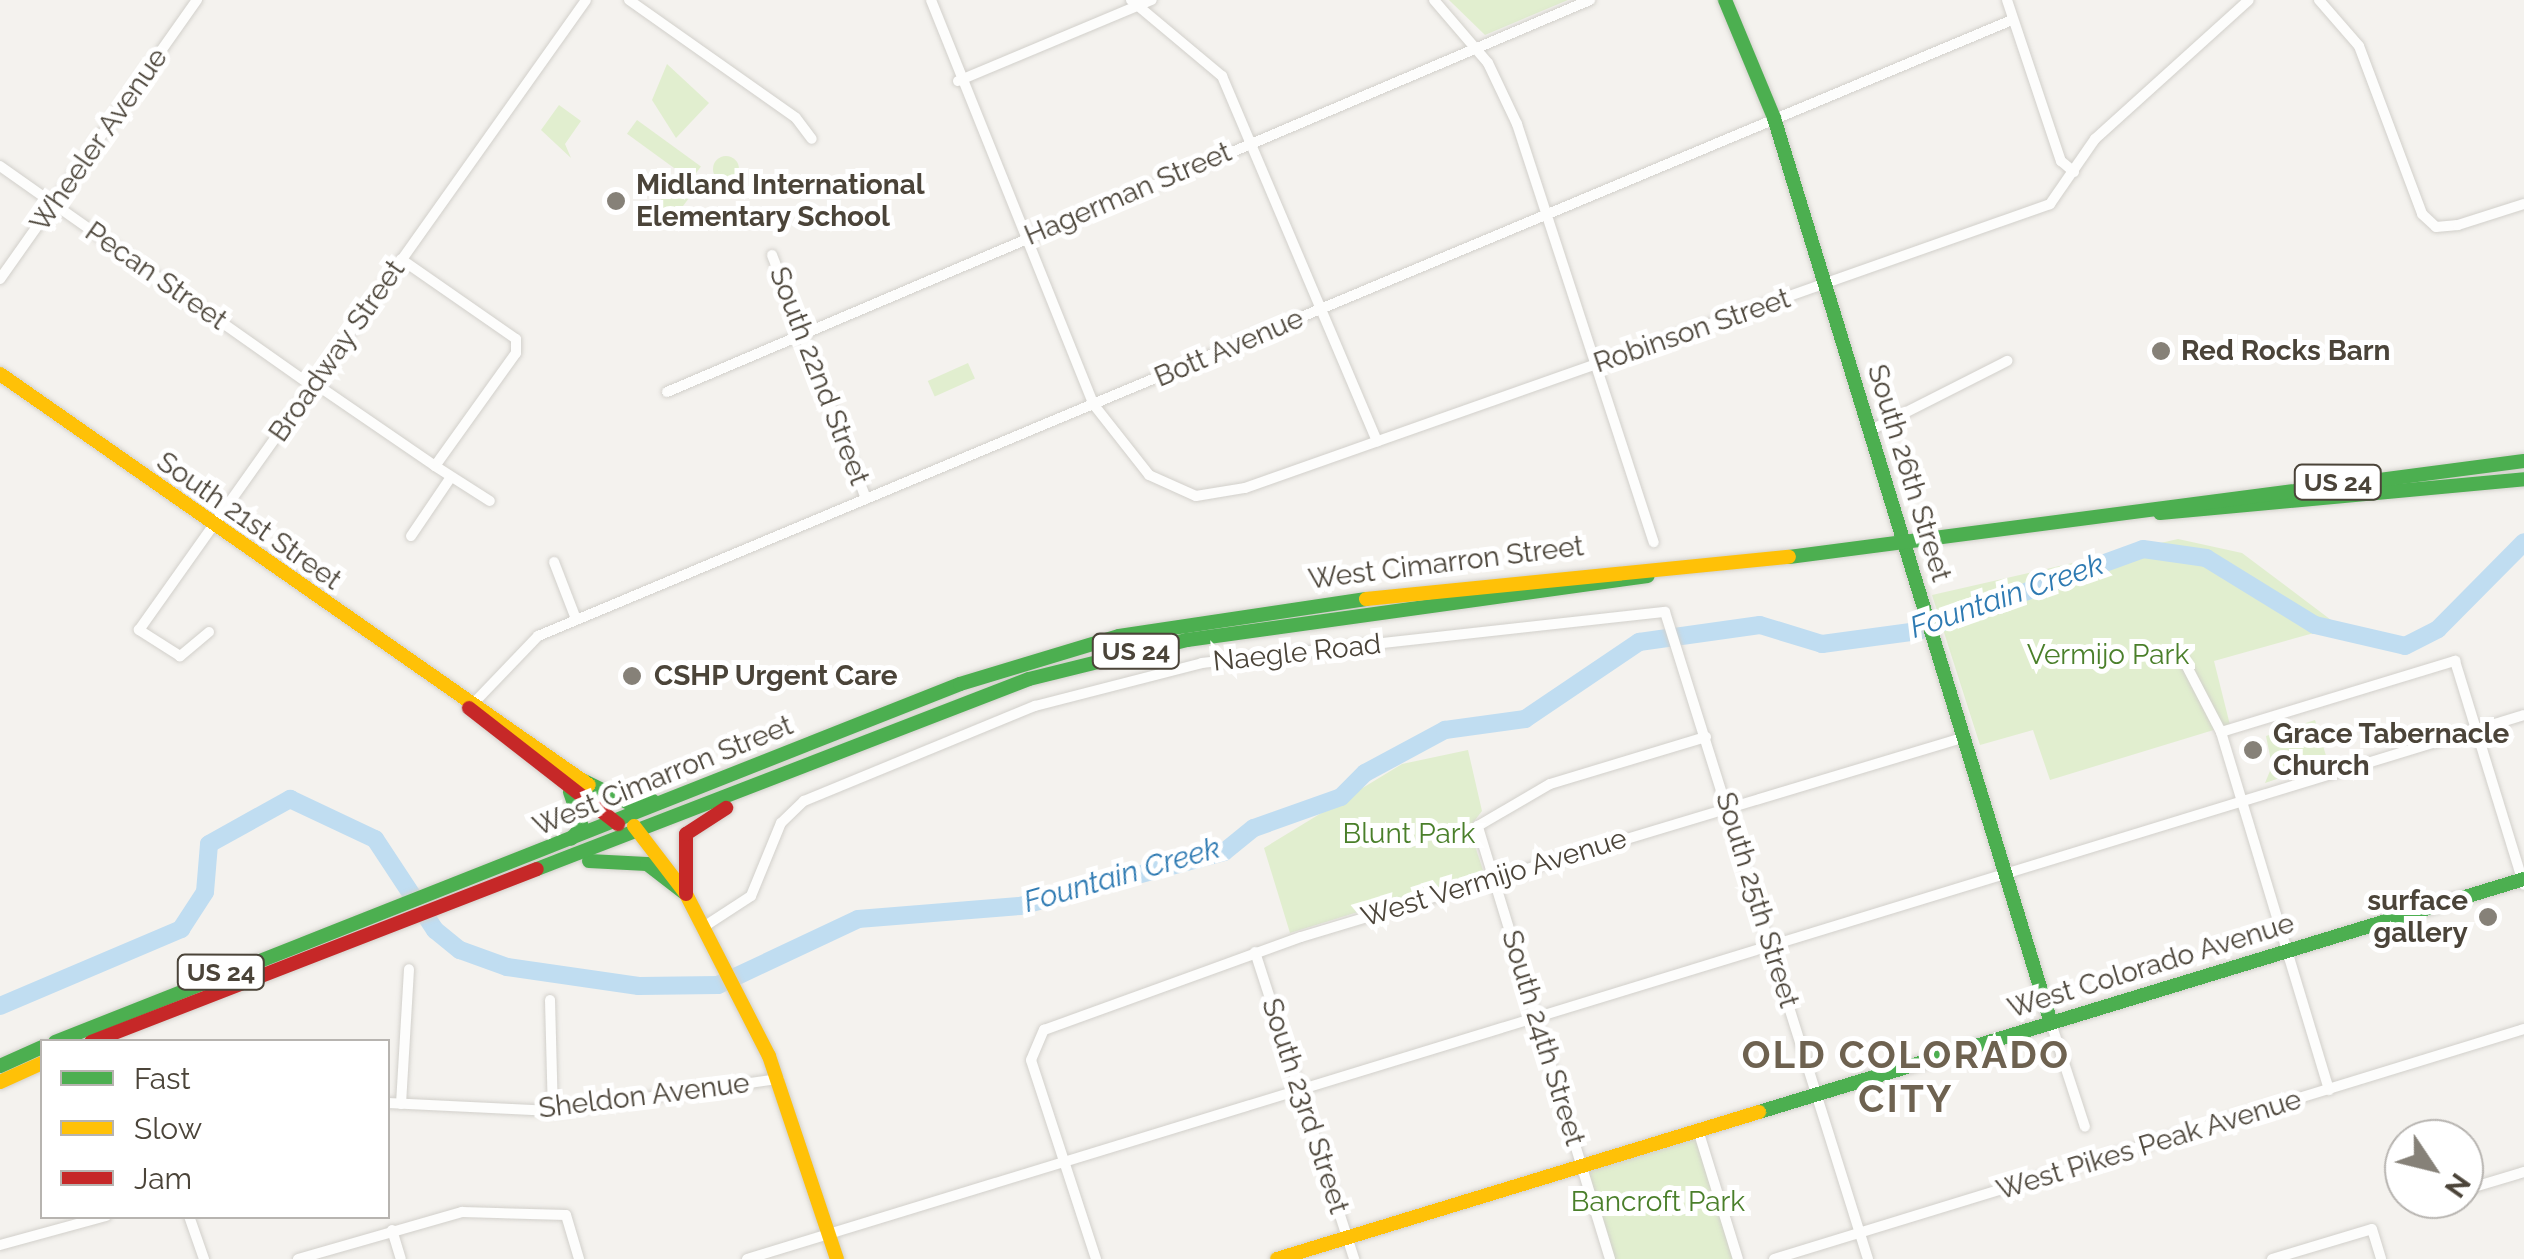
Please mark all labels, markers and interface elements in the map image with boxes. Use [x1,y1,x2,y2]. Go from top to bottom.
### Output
street label: Wheeler Avenue [23,41,175,239]
street label: Hagerman Street [1020,135,1236,253]
place label: Midland International Elementary School [636,168,925,234]
marker: Midland International Elementary School [605,190,627,212]
street label: Pecan Street [79,215,233,337]
street label: Broadway Street [262,254,412,448]
street label: South 22nd Street [762,262,876,490]
street label: Robinson Street [1589,282,1795,380]
street label: Bott Avenue [1149,301,1309,395]
place label: Red Rocks Barn [2181,334,2390,368]
marker: Red Rocks Barn [2150,340,2172,362]
street label: South 26th Street [1860,360,1958,586]
street label: South 21st Street [150,445,348,597]
road number: US 24 [2293,462,2383,502]
street label: West Cimarron Street [1306,529,1586,597]
water label: Fountain Creek [1905,546,2109,646]
street label: Naegle Road [1211,627,1383,679]
road number: US 24 [1091,631,1181,671]
park label: Vermijo Park [2027,638,2189,672]
place label: CSHP Urgent Care [654,659,898,693]
marker: CSHP Urgent Care [619,663,645,689]
street label: West Cimarron Street [528,709,798,843]
place label: Grace Tabernacle Church [2273,717,2510,783]
marker: Grace Tabernacle Church [2242,739,2264,761]
street label: South 25th Street [1708,788,1806,1012]
park label: Blunt Park [1343,817,1475,851]
street label: West Vermijo Avenue [1356,821,1632,935]
water label: Fountain Creek [1020,830,1224,920]
place label: surface gallery [2367,884,2468,950]
street label: West Colorado Avenue [2003,906,2299,1026]
marker: surface gallery [2477,906,2499,928]
street label: South 24th Street [1494,926,1592,1150]
road number: US 24 [176,952,266,992]
street label: South 23rd Street [1254,994,1356,1218]
district label: OLD COLORADO CITY [1742,1032,2070,1122]
legend [40,1039,390,1219]
text: Fast [134,1061,191,1096]
street label: Sheldon Avenue [536,1066,752,1126]
street label: West Pikes Peak Avenue [1992,1082,2306,1208]
text: Slow [134,1111,202,1146]
north arrow [2384,1119,2484,1219]
text: Jam [134,1161,192,1196]
text: N [2438,1167,2477,1204]
park label: Bancroft Park [1571,1185,1745,1219]

